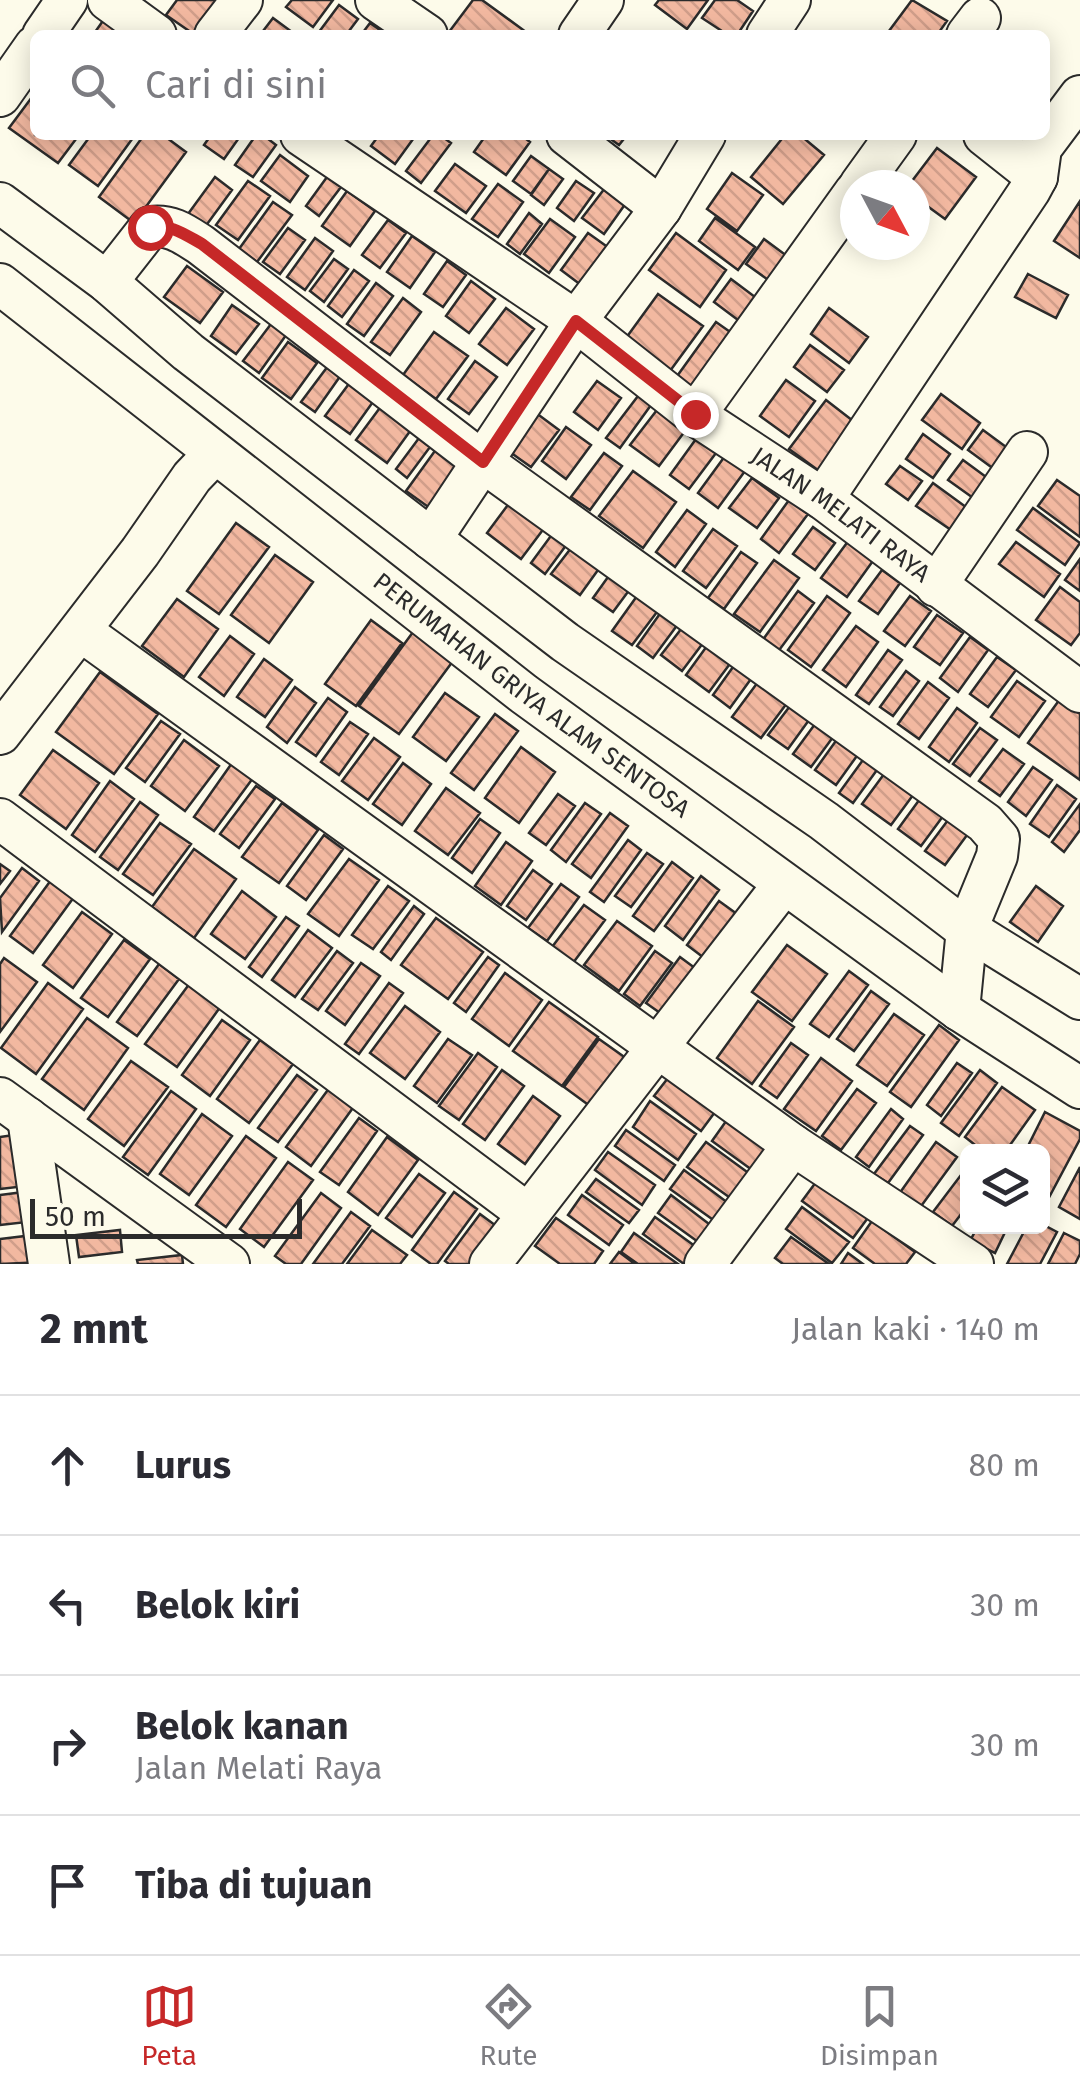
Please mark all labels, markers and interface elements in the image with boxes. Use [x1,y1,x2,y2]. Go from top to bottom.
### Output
search box [30,30,1050,140]
icon: search [65,58,120,113]
text: Cari di sini [145,62,327,108]
north arrow [840,170,930,260]
route start [128,205,174,251]
route end [673,392,719,438]
street label: JALAN MELATI RAYA [745,441,936,589]
street label: PERUMAHAN GRIYA ALAM SENTOSA [367,567,696,825]
map controls [960,1144,1050,1234]
button: layers [960,1144,1050,1234]
scale bar [30,1194,302,1238]
text: 50 m [45,1200,106,1233]
text: 2 mnt [40,1304,148,1354]
text: Jalan kaki · 140 m [791,1310,1040,1348]
icon: ahead [40,1438,95,1493]
text: Lurus [135,1442,231,1488]
text: 80 m [969,1446,1040,1484]
icon: left [40,1578,95,1633]
text: Belok kiri [135,1582,300,1628]
text: 30 m [970,1586,1040,1624]
text: Belok kanan [135,1703,349,1749]
icon: right [40,1718,95,1773]
text: 30 m [970,1726,1040,1764]
text: Jalan Melati Raya [135,1749,382,1787]
icon: arrive [40,1858,95,1913]
text: Tiba di tujuan [135,1862,372,1908]
tab: Peta [141,1979,197,2072]
tab: Rute [479,1979,538,2072]
tab: Disimpan [820,1979,939,2072]

